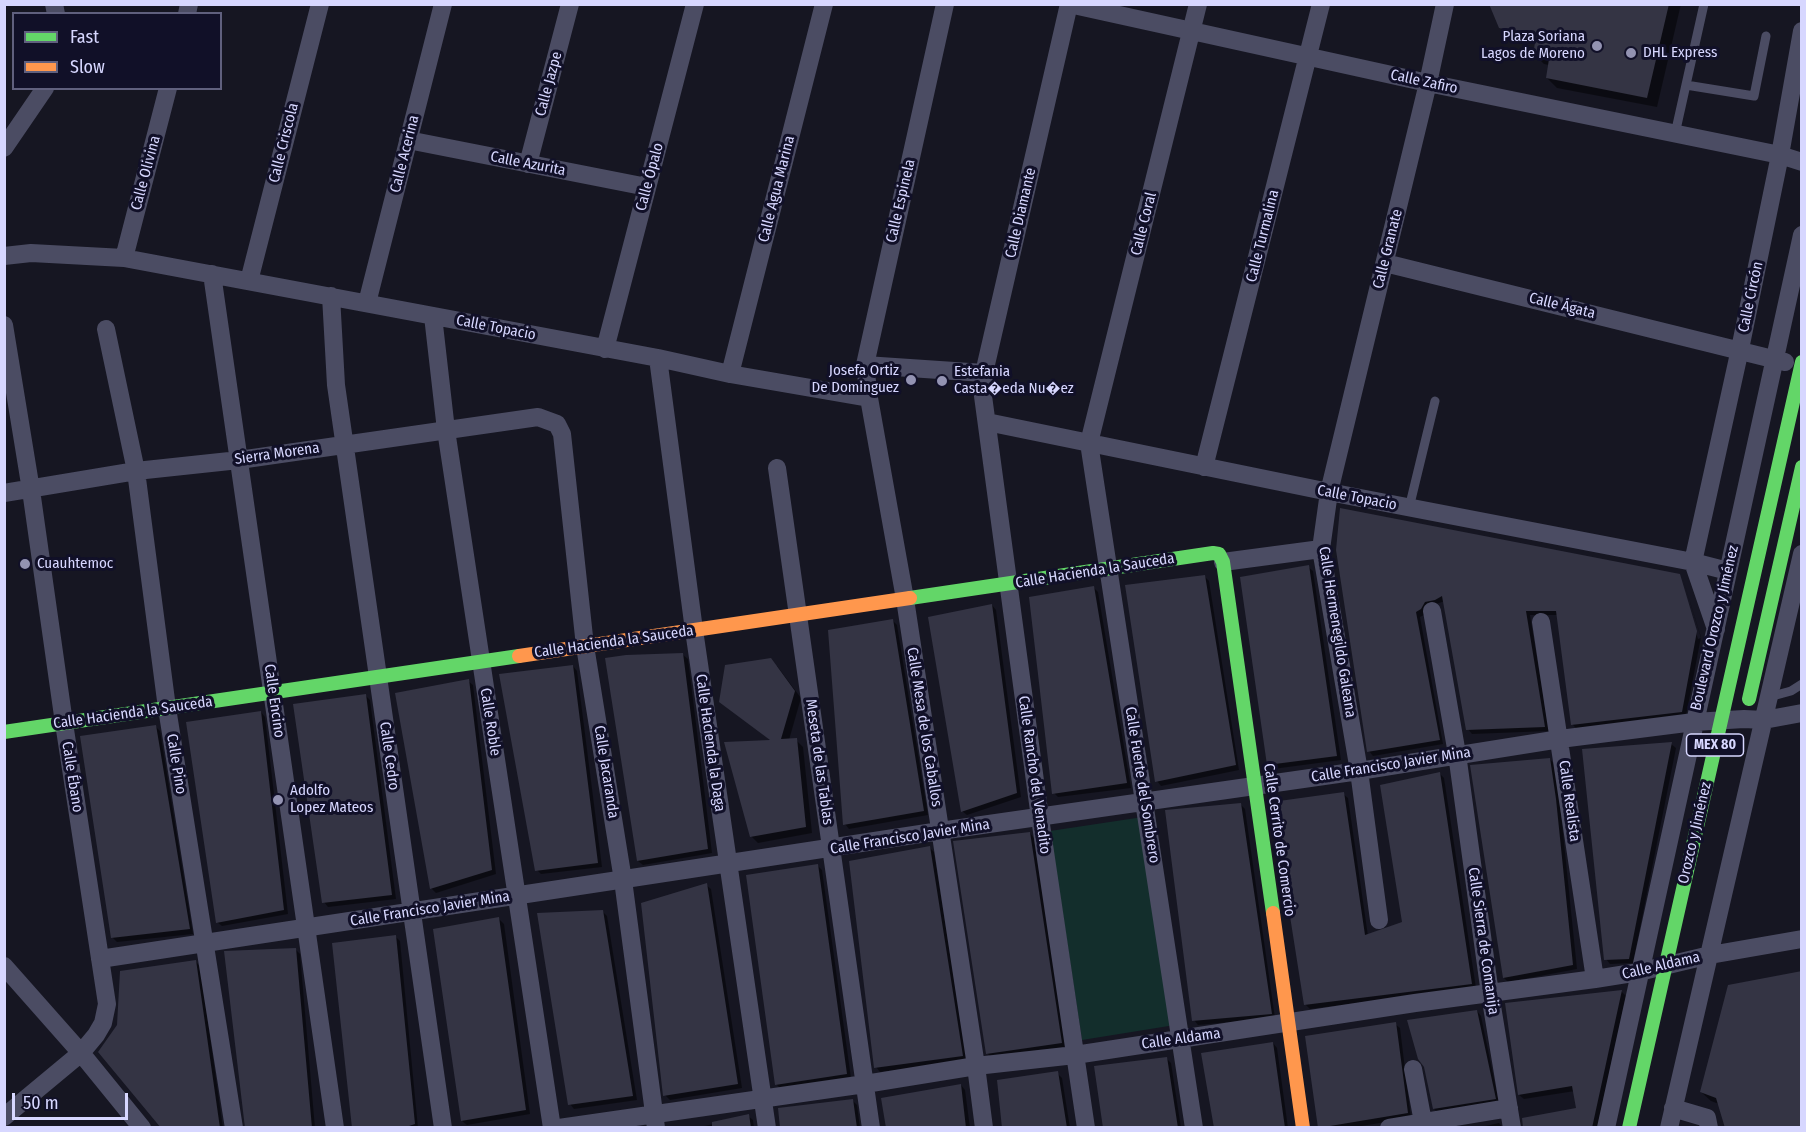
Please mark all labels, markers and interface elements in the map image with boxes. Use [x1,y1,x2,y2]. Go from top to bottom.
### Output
legend [12,12,222,90]
text: Fast [70,26,99,48]
place label: Plaza Soriana Lagos de Moreno [1481,28,1585,63]
marker: Plaza Soriana Lagos de Moreno [1590,39,1604,53]
place label: DHL Express [1643,44,1717,62]
marker: DHL Express [1624,46,1638,60]
street label: Calle Jazpe [532,50,566,118]
text: Slow [70,56,105,78]
street label: Calle Zafiro [1389,66,1459,98]
street label: Calle Criscola [265,101,303,185]
street label: Calle Acerina [387,113,423,195]
street label: Calle Olivina [127,134,165,212]
street label: Calle Agua Marina [755,134,799,244]
street label: Calle Ópalo [632,141,668,213]
street label: Calle Azurita [489,148,567,180]
street label: Calle Espinela [883,158,919,244]
street label: Calle Diamante [1002,166,1040,260]
street label: Calle Turmalina [1243,188,1283,284]
street label: Calle Coral [1127,190,1161,258]
street label: Calle Granate [1369,207,1407,291]
street label: Calle Circón [1735,260,1767,334]
street label: Calle Ágata [1527,289,1597,323]
street label: Calle Topacio [455,311,537,345]
place label: Josefa Ortiz De Dominguez [812,362,899,397]
place label: Estefania Casta�eda Nu�ez [954,363,1074,398]
marker: Josefa Ortiz De Dominguez [904,373,918,387]
marker: Estefania Casta�eda Nu�ez [935,374,949,388]
street label: Sierra Morena [233,439,321,469]
street label: Calle Topacio [1316,481,1398,515]
street label: Boulevard Orozco y Jiménez [1687,544,1743,712]
street label: Calle Hermenegildo Galeana [1315,545,1359,719]
street label: Calle Hacienda la Sauceda [1014,550,1176,592]
place label: Cuauhtemoc [37,555,113,573]
marker: Cuauhtemoc [18,557,32,571]
street label: Calle Hacienda la Sauceda [533,622,695,662]
street label: Calle Mesa de los Caballos [902,646,946,808]
street label: Calle Encino [260,663,288,739]
street label: Calle Hacienda la Daga [691,673,729,813]
street label: Calle Roble [476,687,504,757]
street label: Calle Hacienda la Sauceda [52,693,214,733]
street label: Calle Rancho del Venadito [1014,695,1054,855]
street label: Meseta de las Tablas [801,698,837,826]
street label: Calle Fuerte del Sombrero [1121,705,1163,865]
street label: Calle Cedro [375,721,403,791]
street label: Calle Jacaranda [590,724,622,820]
street label: Calle Pino [162,733,190,795]
road number: MEX 80 [1686,734,1744,756]
street label: Calle Ébano [58,740,86,814]
street label: Calle Francisco Javier Mina [1310,744,1472,786]
street label: Calle Realista [1554,759,1584,843]
street label: Calle Cerrito de Comercio [1259,762,1299,918]
street label: Orozco y Jiménez [1675,781,1715,885]
place label: Adolfo Lopez Mateos [290,782,373,817]
marker: Adolfo Lopez Mateos [271,793,285,807]
street label: Calle Francisco Javier Mina [829,816,991,858]
street label: Calle Sierra de Comanija [1464,866,1502,1016]
street label: Calle Francisco Javier Mina [349,888,511,930]
street label: Calle Aldama [1620,948,1702,984]
street label: Calle Aldama [1140,1025,1222,1053]
scale bar [15,1081,130,1119]
text: 50 m [23,1092,59,1114]

